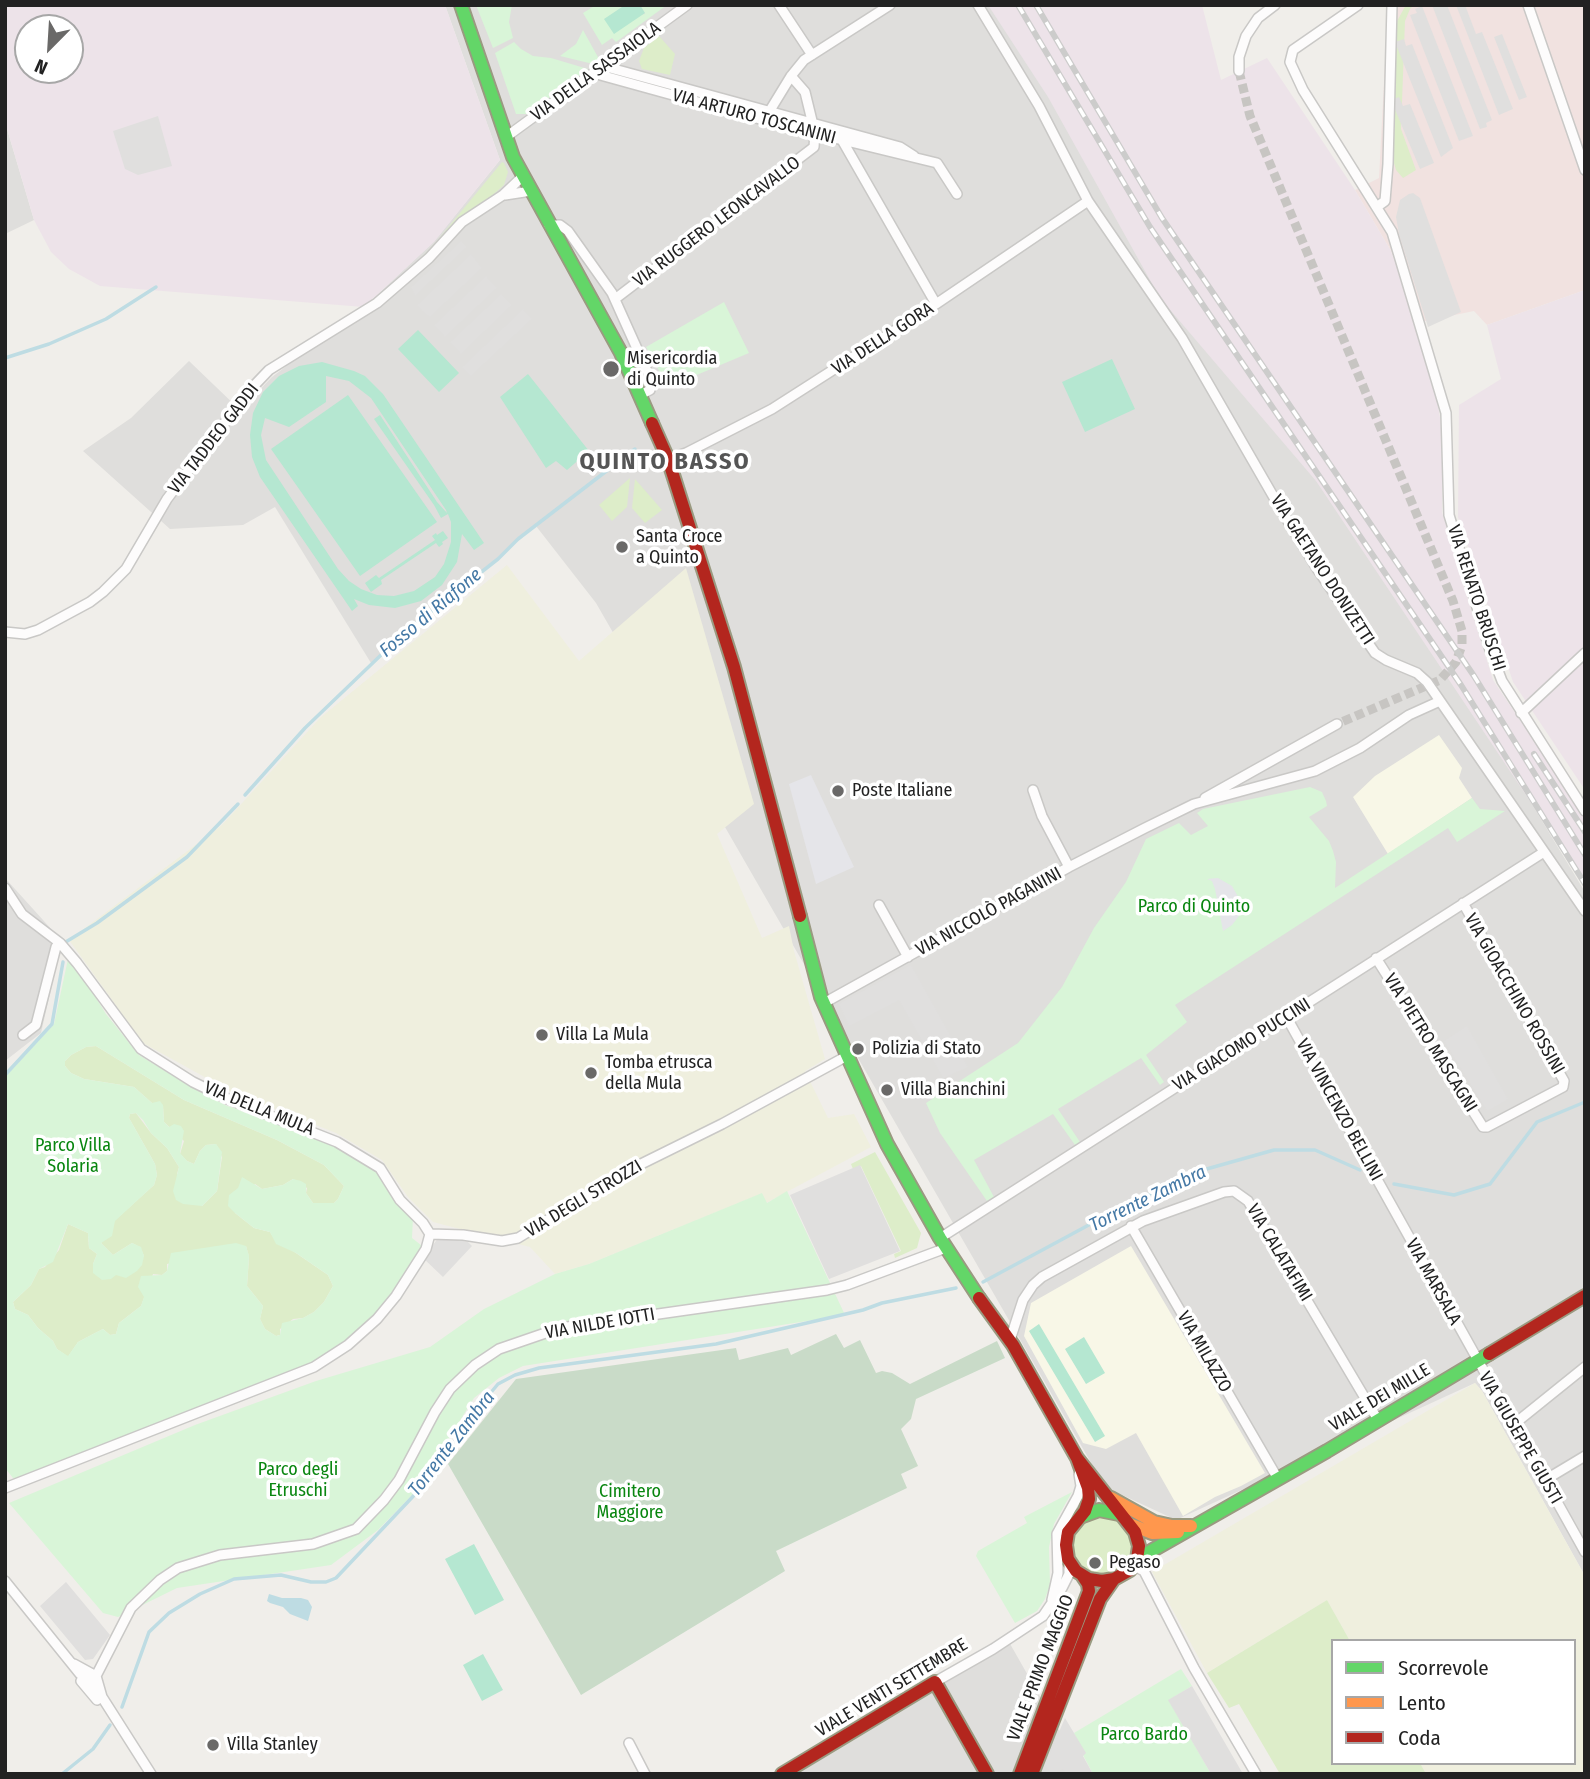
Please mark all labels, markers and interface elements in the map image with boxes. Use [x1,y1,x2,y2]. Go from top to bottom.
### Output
north arrow [14,14,84,84]
street label: VIA DELLA SASSAIOLA [527,18,665,126]
text: N [31,54,51,80]
street label: VIA ARTURO TOSCANINI [670,85,838,149]
street label: VIA RUGGERO LEONCAVALLO [629,152,805,292]
street label: VIA DELLA GORA [828,298,938,380]
place label: Misericordia di Quinto [627,348,717,390]
marker: Misericordia di Quinto [601,359,621,379]
street label: VIA TADDEO GADDI [164,379,264,499]
district label: QUINTO BASSO [581,448,749,476]
street label: VIA GAETANO DONIZETTI [1265,491,1379,649]
street label: VIA RENATO BRUSCHI [1442,522,1510,674]
place label: Santa Croce a Quinto [636,526,722,568]
marker: Santa Croce a Quinto [614,539,630,555]
water label: Fosso di Riafone [375,564,487,662]
place label: Poste Italiane [852,780,952,802]
marker: Poste Italiane [830,783,846,799]
street label: VIA NICCOLÒ PAGANINI [912,863,1066,961]
park label: Parco di Quinto [1138,896,1250,918]
street label: VIA GIOACCHINO ROSSINI [1459,910,1569,1078]
street label: VIA PIETRO MASCAGNI [1379,970,1481,1116]
street label: VIA GIACOMO PUCCINI [1169,994,1315,1096]
place label: Villa La Mula [556,1024,649,1046]
marker: Villa La Mula [534,1027,550,1043]
street label: VIA VINCENZO BELLINI [1291,1035,1387,1185]
place label: Polizia di Stato [872,1038,981,1060]
marker: Polizia di Stato [850,1041,866,1057]
place label: Tomba etrusca della Mula [605,1052,713,1094]
marker: Tomba etrusca della Mula [583,1065,599,1081]
street label: VIA DELLA MULA [201,1077,317,1141]
place label: Villa Bianchini [901,1079,1006,1101]
marker: Villa Bianchini [879,1082,895,1098]
park label: Parco Villa Solaria [35,1135,111,1178]
street label: VIA DEGLI STROZZI [522,1156,646,1242]
water label: Torrente Zambra [1086,1161,1210,1237]
street label: VIA CALATAFIMI [1241,1200,1317,1306]
street label: VIA MARSALA [1400,1235,1466,1329]
street label: VIA NILDE IOTTI [543,1304,657,1344]
street label: VIA MILAZZO [1172,1308,1236,1396]
street label: VIALE DEI MILLE [1326,1359,1434,1437]
street label: VIA GIUSEPPE GIUSTI [1473,1368,1567,1508]
water label: Torrente Zambra [404,1387,500,1501]
park label: Parco degli Etruschi [258,1459,338,1502]
park label: Cimitero Maggiore [596,1481,664,1524]
place label: Pegaso [1109,1552,1161,1574]
marker: Pegaso [1087,1555,1103,1571]
street label: VIALE PRIMO MAGGIO [1003,1592,1079,1744]
street label: VIALE VENTI SETTEMBRE [812,1634,972,1742]
legend [1331,1639,1576,1765]
text: Scorrevole [1398,1655,1489,1681]
text: Lento [1398,1690,1446,1716]
park label: Parco Bardo [1100,1724,1188,1746]
text: Coda [1398,1725,1441,1751]
place label: Villa Stanley [227,1734,318,1756]
marker: Villa Stanley [205,1737,221,1753]

